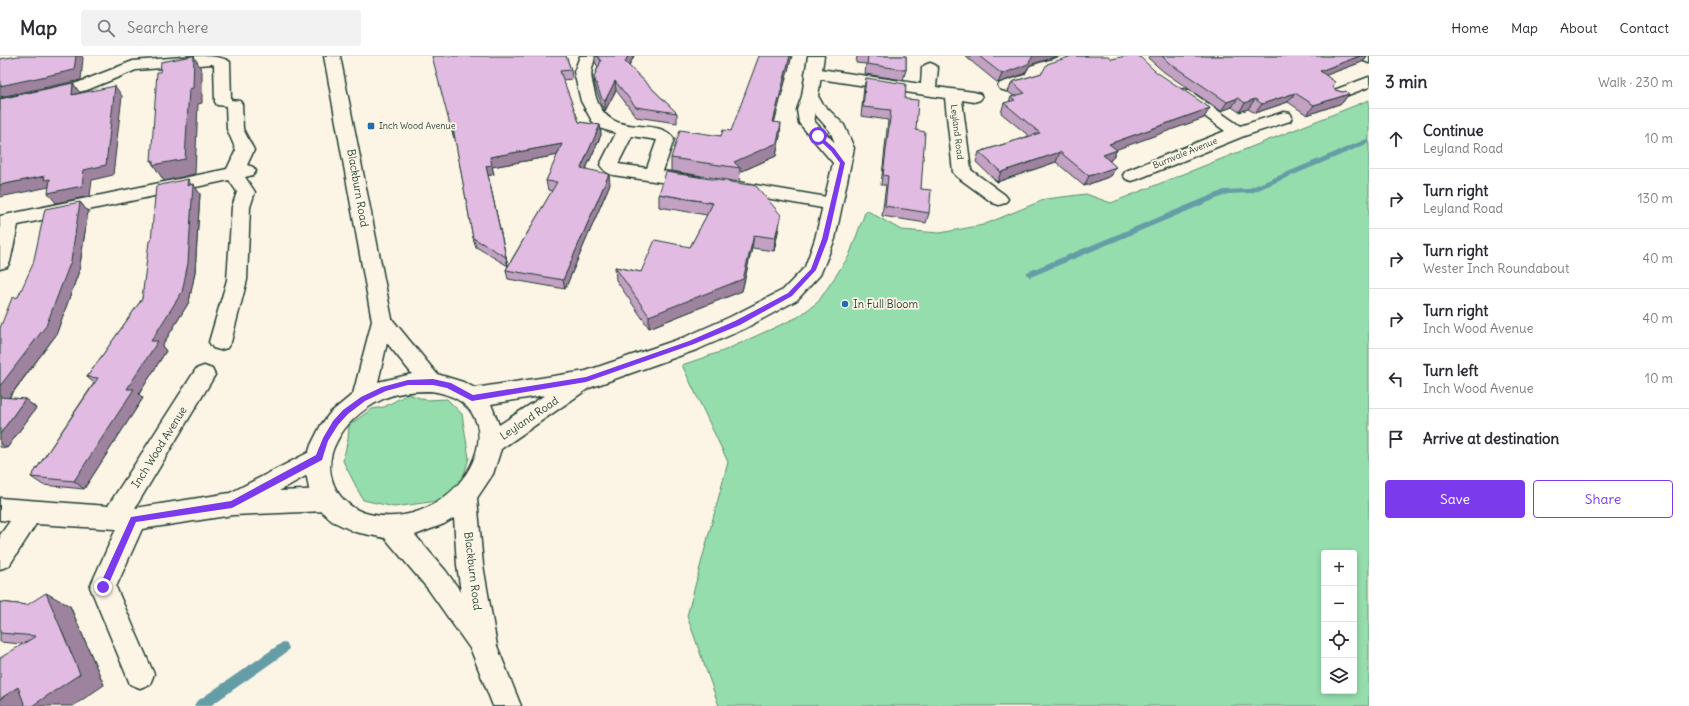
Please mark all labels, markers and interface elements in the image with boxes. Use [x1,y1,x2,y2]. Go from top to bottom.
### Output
search box [81,10,361,46]
text: Map [20,16,57,40]
icon: search [95,17,117,39]
text: Search here [127,18,208,37]
text: Home [1451,19,1489,37]
text: Map [1511,19,1538,37]
text: About [1560,19,1598,37]
text: Contact [1620,19,1669,37]
text: 3 min [1385,71,1427,93]
text: Walk · 230 m [1598,74,1673,91]
street label: Leyland Road [949,104,966,160]
place label: Inch Wood Avenue [379,120,456,131]
marker: Inch Wood Avenue [366,121,376,131]
text: Continue [1423,121,1484,140]
route start [809,127,827,145]
icon: ahead [1385,128,1407,150]
text: 10 m [1645,130,1673,147]
street label: Burnvale Avenue [1151,135,1219,170]
text: Leyland Road [1423,140,1503,157]
street label: Blackburn Road [344,148,372,229]
text: Turn right [1423,181,1488,200]
icon: right [1385,188,1407,210]
text: 130 m [1637,190,1673,207]
text: Leyland Road [1423,200,1503,217]
text: Turn right [1423,241,1488,260]
icon: right [1385,248,1407,270]
text: 40 m [1642,250,1673,267]
text: Wester Inch Roundabout [1423,260,1569,277]
place label: In Full Bloom [853,297,919,311]
marker: In Full Bloom [840,299,850,309]
text: Turn right [1423,301,1488,320]
icon: right [1385,308,1407,330]
text: 40 m [1642,310,1673,327]
text: Inch Wood Avenue [1423,320,1534,337]
text: Turn left [1423,361,1478,380]
icon: left [1385,368,1407,390]
text: 10 m [1645,370,1673,387]
text: Inch Wood Avenue [1423,380,1534,397]
street label: Leyland Road [497,393,561,443]
street label: Inch Wood Avenue [128,404,190,490]
icon: arrive [1385,428,1407,450]
text: Arrive at destination [1423,429,1559,448]
button: Save [1385,480,1525,518]
button: Share [1533,480,1673,518]
street label: Blackburn Road [461,531,485,612]
map controls [1321,550,1357,694]
button: + [1321,550,1357,586]
route end [94,578,112,596]
button: − [1321,586,1357,622]
button: locate [1321,622,1357,658]
button: layers [1321,658,1357,694]

